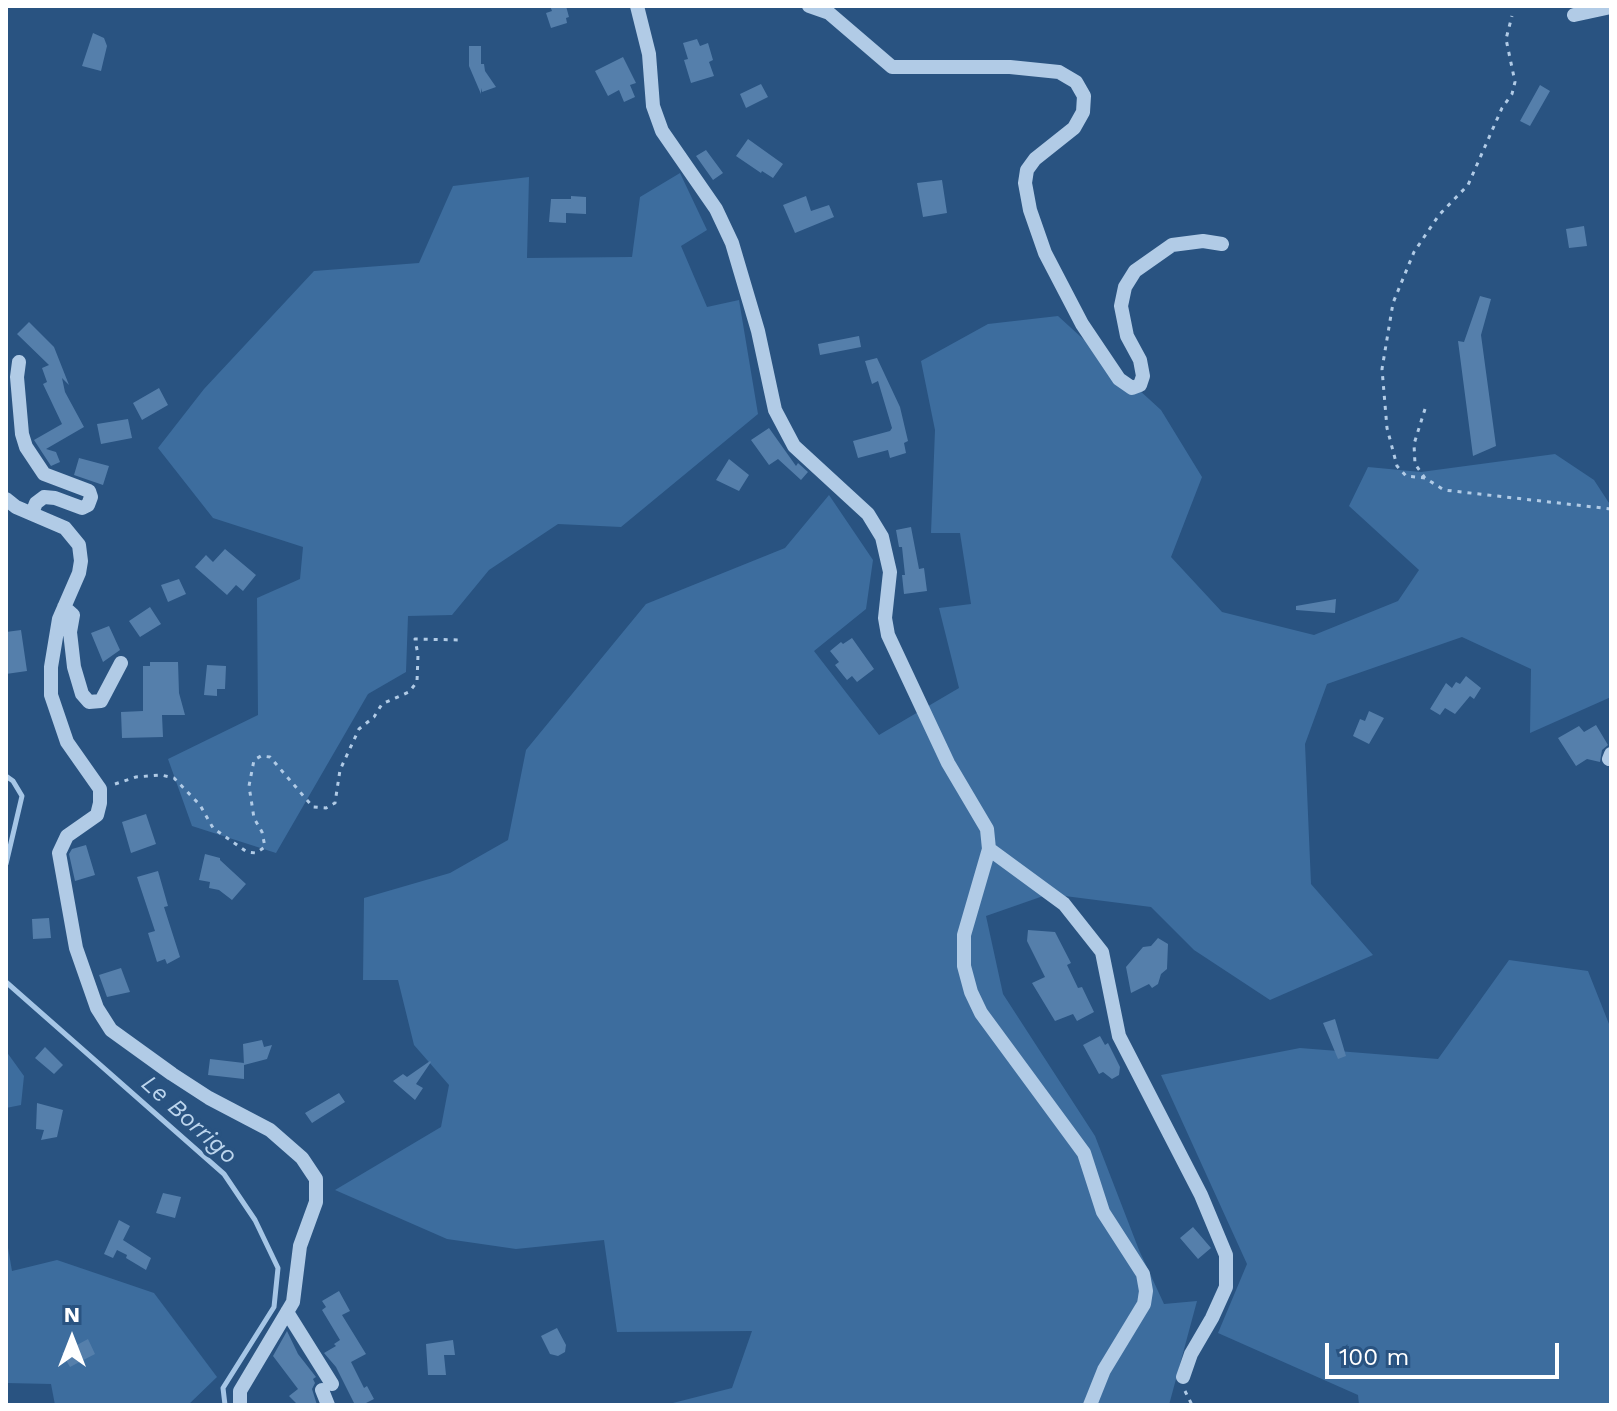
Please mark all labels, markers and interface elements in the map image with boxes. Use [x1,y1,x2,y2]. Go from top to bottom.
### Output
water label: Le Borrigo [135,1070,243,1170]
north arrow [32,1299,112,1379]
text: N [64,1302,80,1327]
scale bar [1329,1327,1563,1377]
text: 100 m [1339,1343,1409,1371]

